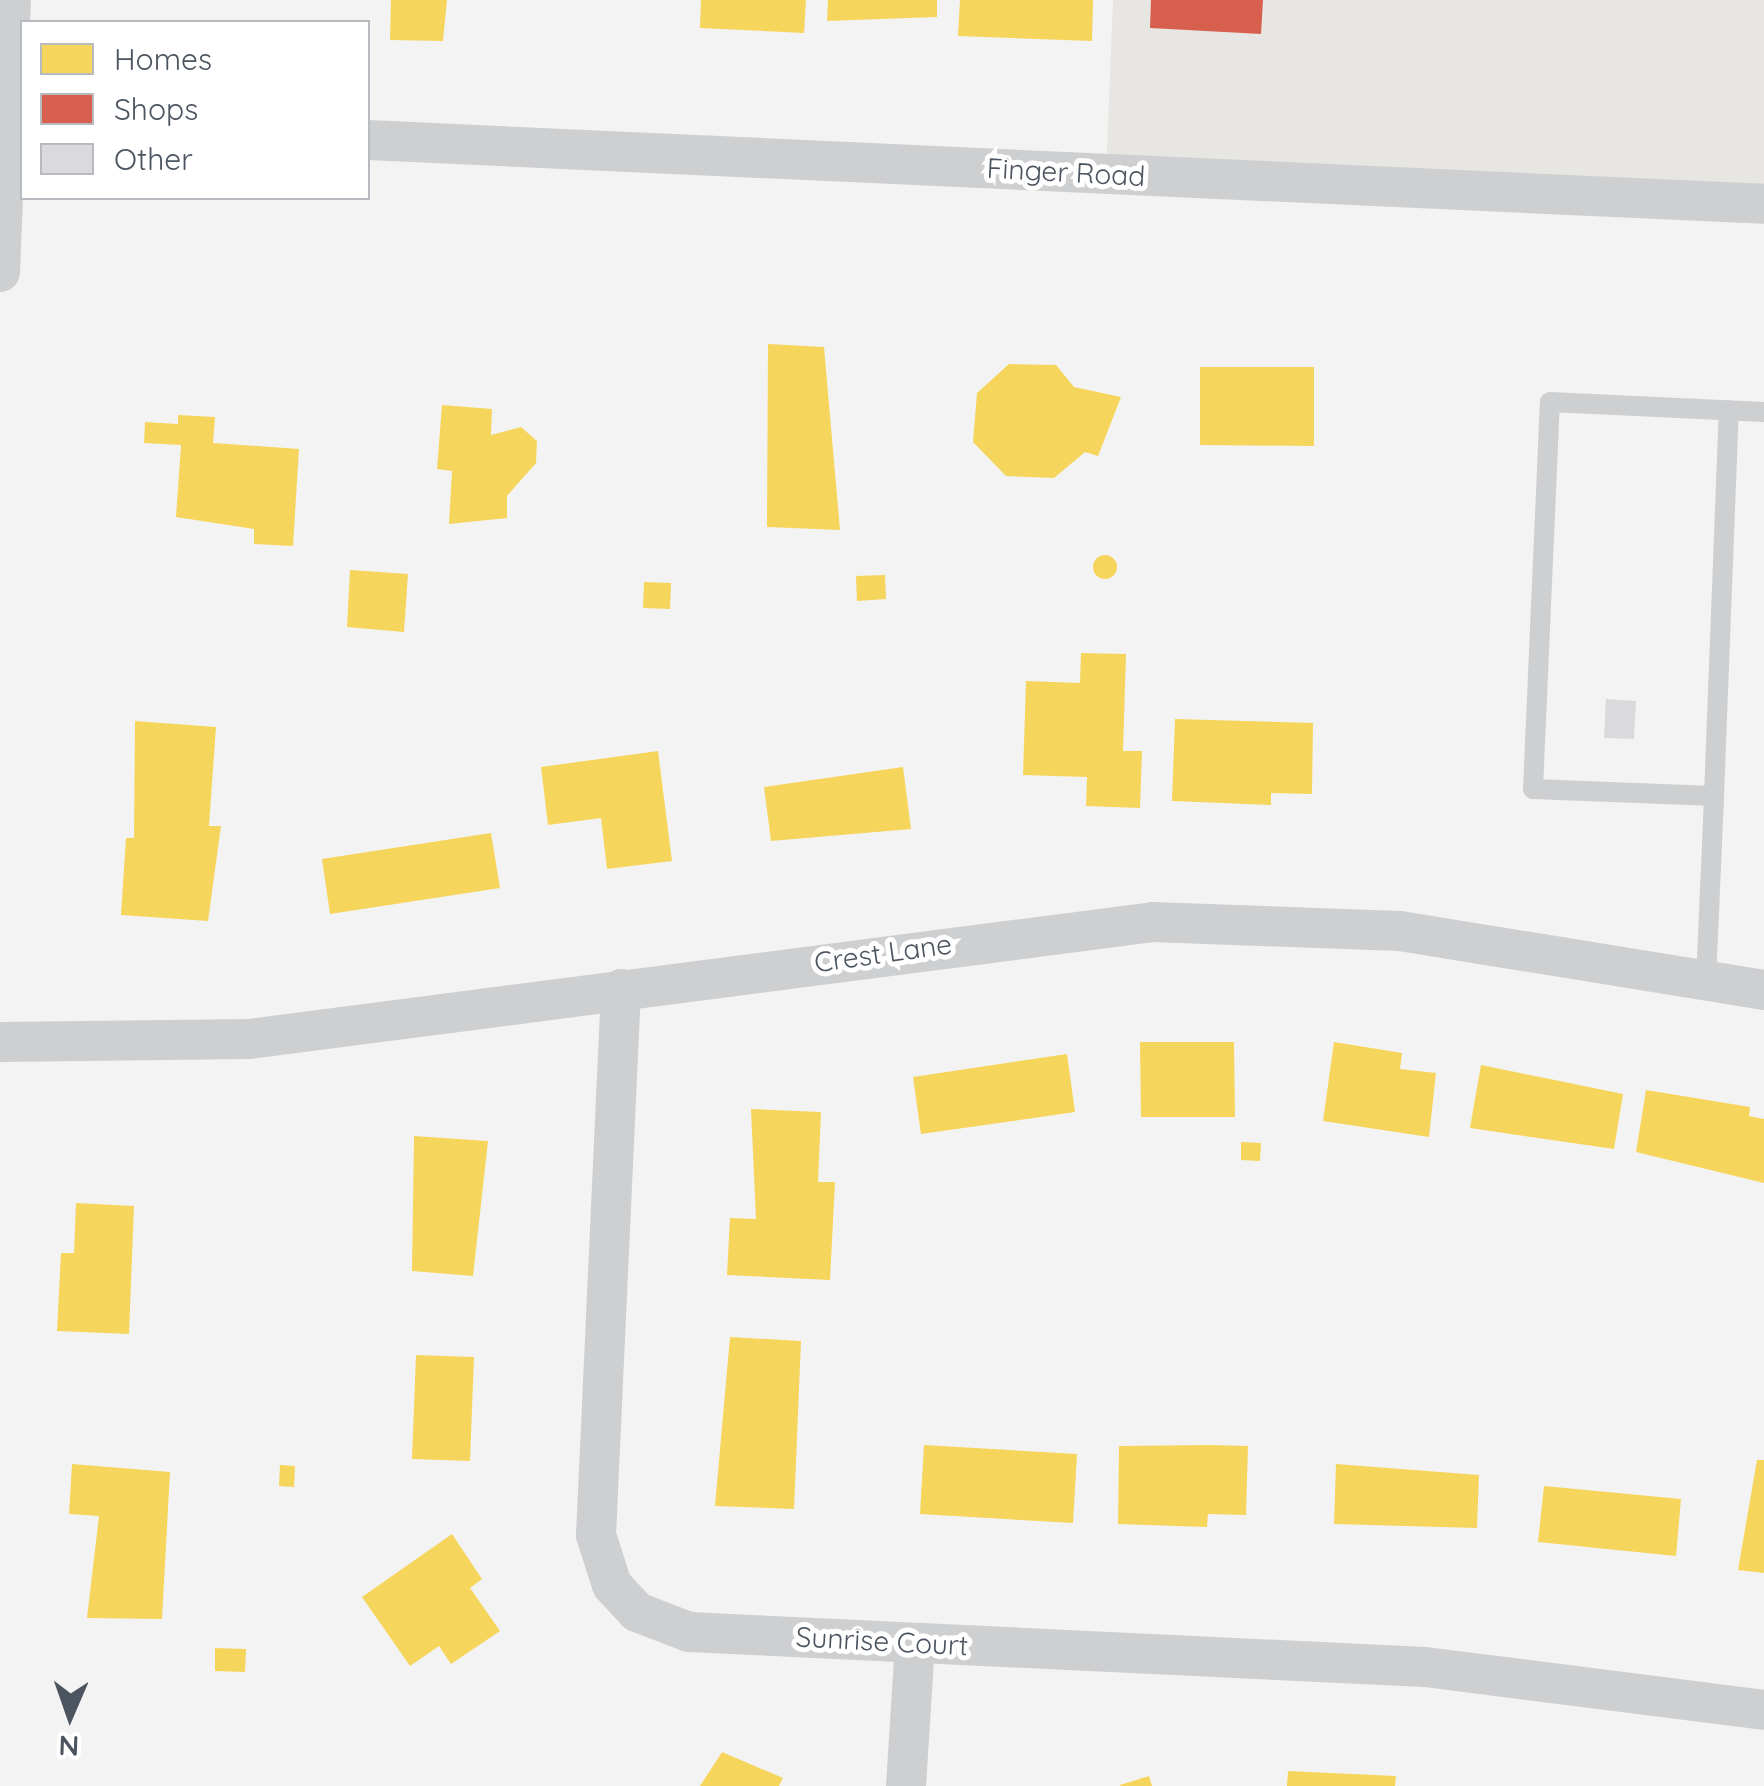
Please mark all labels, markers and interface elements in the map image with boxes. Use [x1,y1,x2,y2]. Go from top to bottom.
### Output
legend [20,20,370,200]
text: Homes [114,40,212,78]
text: Shops [114,90,198,128]
text: Other [114,140,193,178]
street label: Finger Road [986,151,1146,193]
street label: Crest Lane [812,927,954,979]
street label: Sunrise Court [795,1620,969,1662]
north arrow [20,1666,120,1766]
text: N [58,1729,80,1764]

